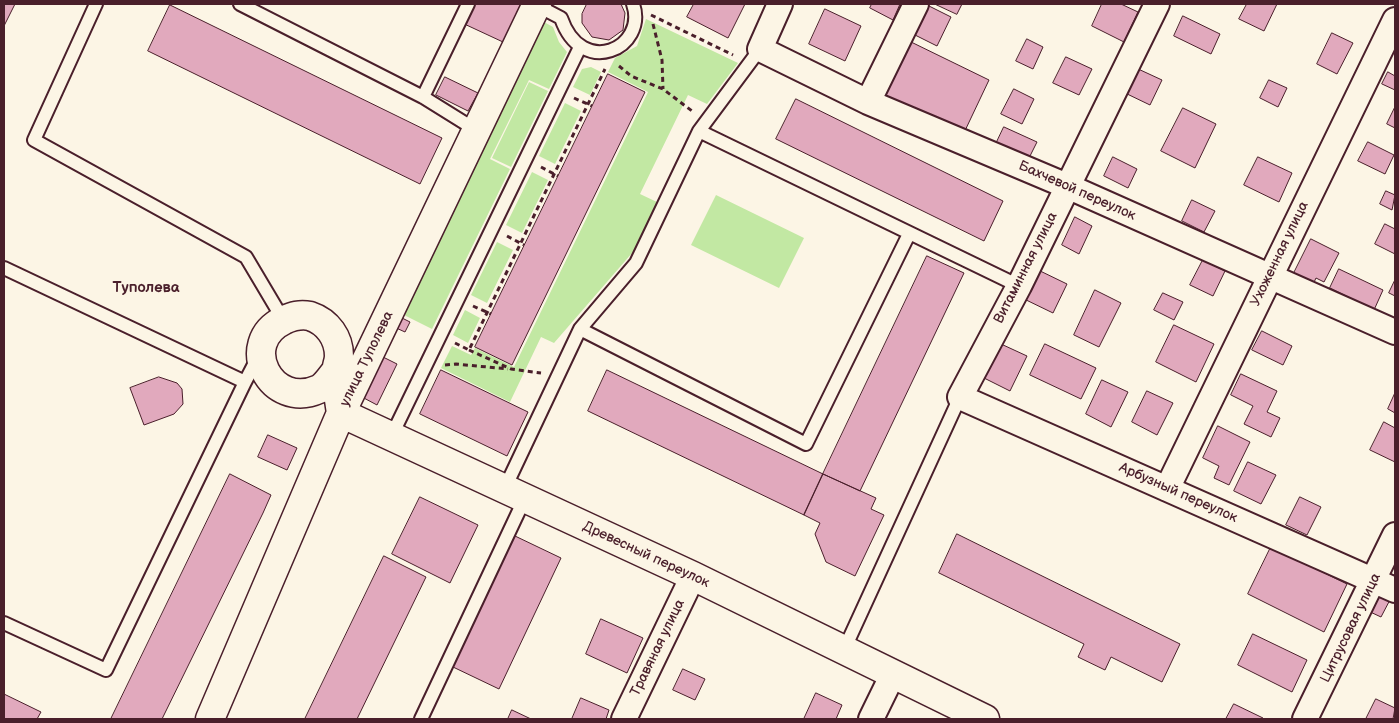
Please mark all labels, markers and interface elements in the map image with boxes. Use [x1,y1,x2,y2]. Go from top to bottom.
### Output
street label: Бахчевой переулок [1016,158,1138,224]
street label: Ухоженная улица [1247,199,1313,309]
street label: Витаминная улица [991,210,1061,326]
district label: Туполева [113,279,179,297]
street label: улица Туполева [337,309,397,409]
street label: Арбузный переулок [1116,459,1240,527]
street label: Древесный переулок [580,518,712,592]
street label: Цитрусовая улица [1317,571,1385,685]
street label: Травяная улица [627,597,689,699]

